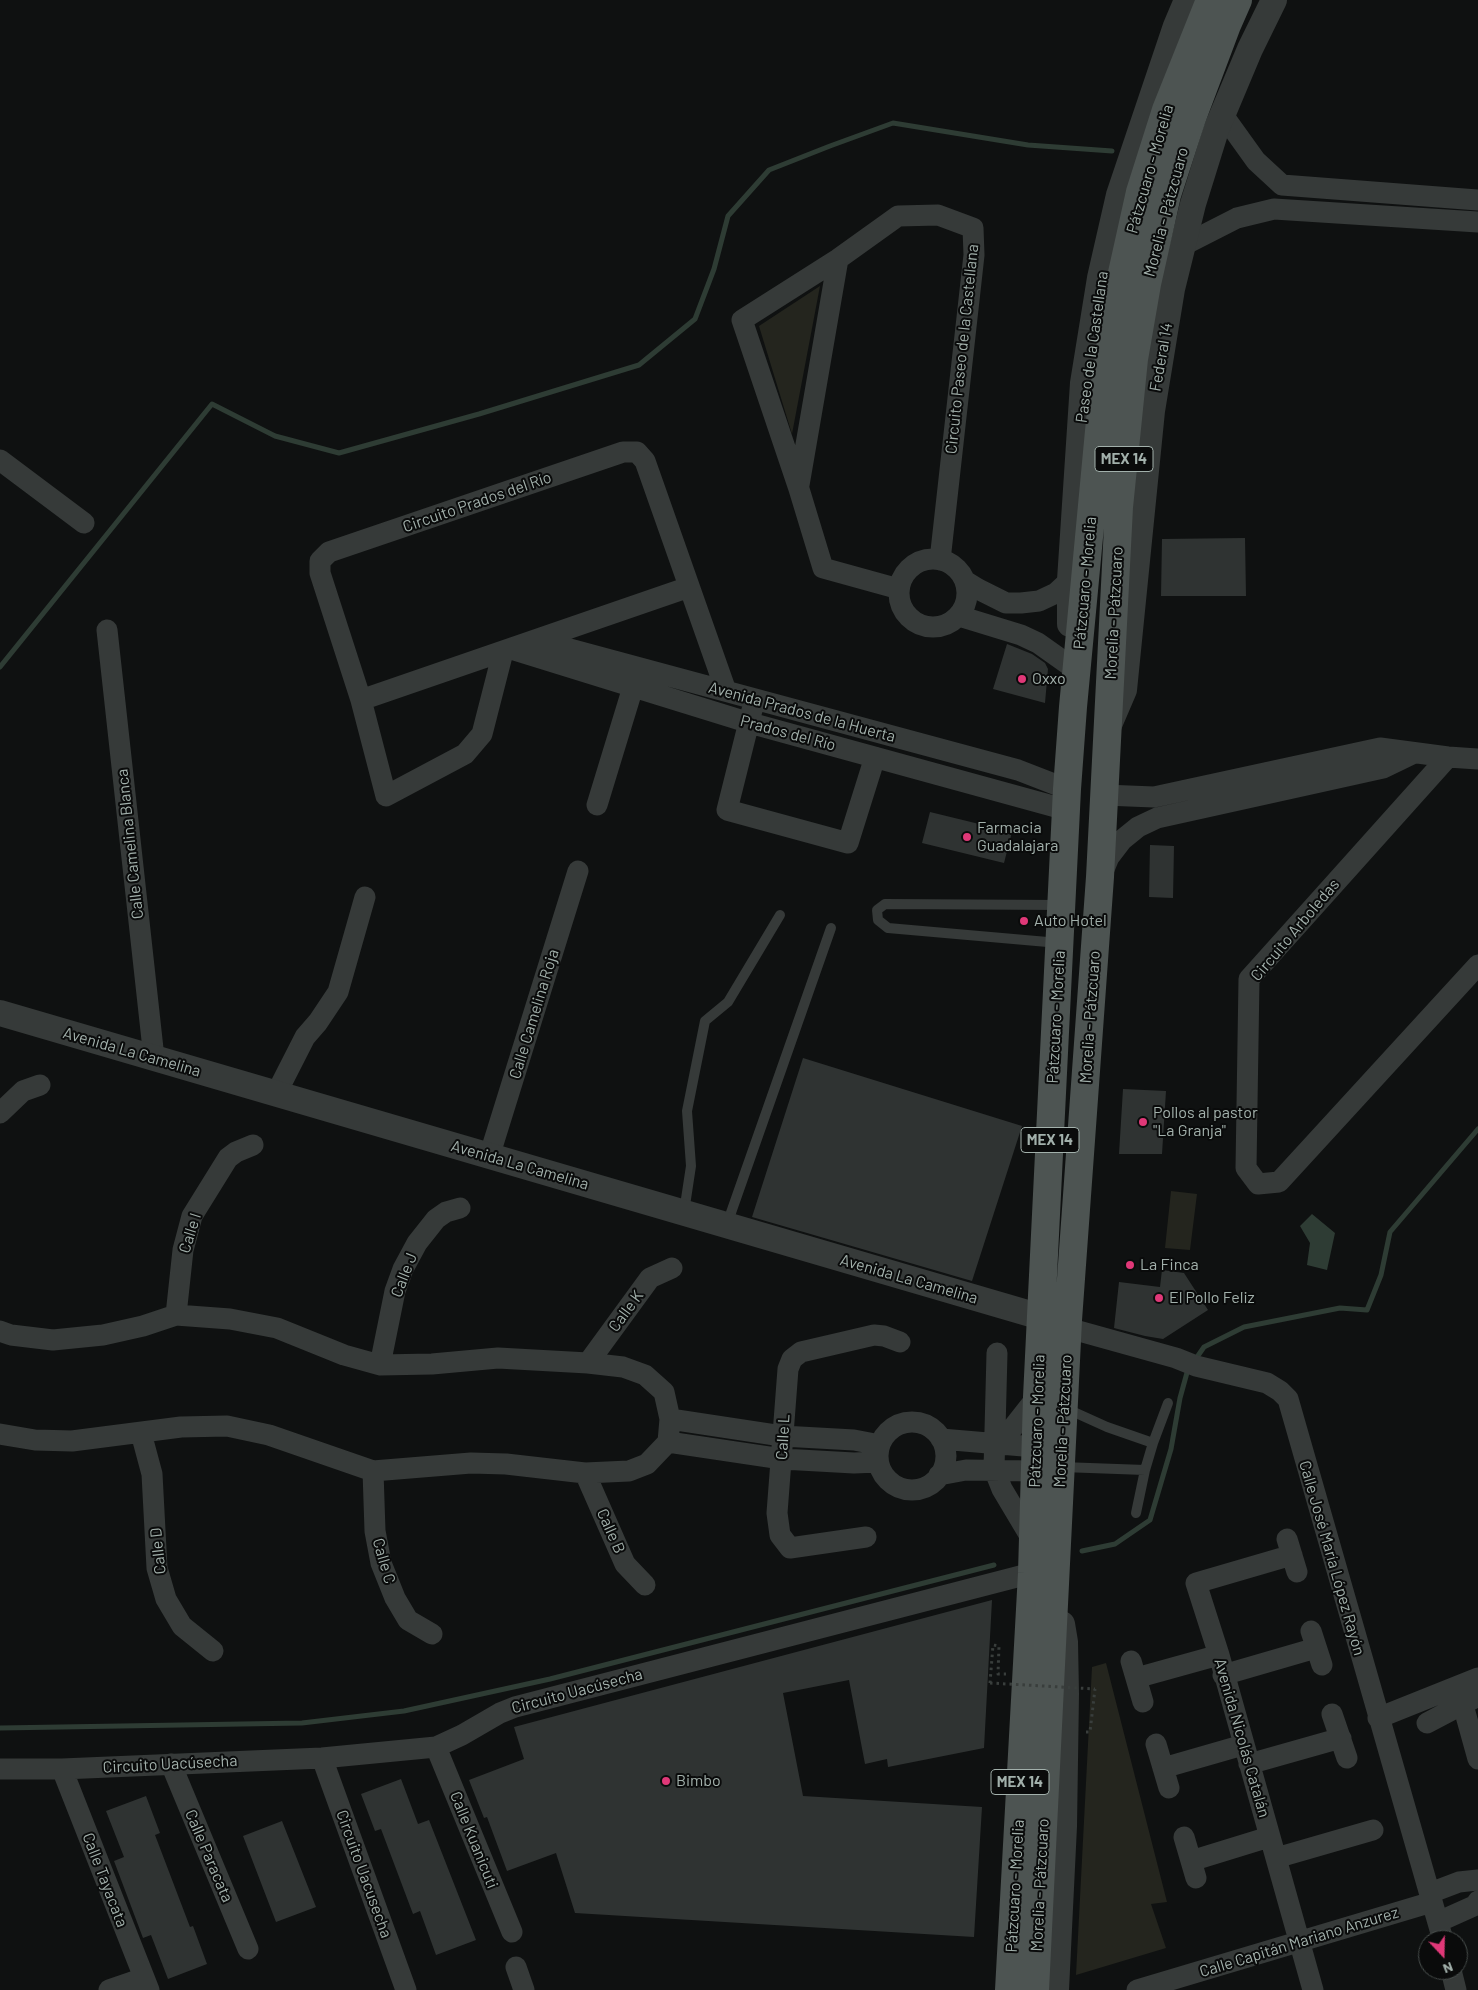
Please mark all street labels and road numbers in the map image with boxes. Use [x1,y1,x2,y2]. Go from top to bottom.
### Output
street label: Pátzcuaro - Morelia [1122,102,1178,236]
street label: Morelia - Pátzcuaro [1139,145,1193,279]
street label: Circuito Paseo de la Castellana [941,243,983,455]
street label: Paseo de la Castellana [1072,270,1112,424]
street label: Federal 14 [1146,321,1176,393]
road number: MEX 14 [1095,446,1153,472]
street label: Circuito Prados del Río [400,468,554,536]
street label: Pátzcuaro - Morelia [1070,516,1100,650]
street label: Morelia - Pátzcuaro [1101,546,1127,680]
street label: Avenida Prados de la Huerta [706,678,898,746]
street label: Prados del Río [738,711,838,755]
street label: Calle Camelina Blanca [113,768,147,920]
street label: Circuito Arboledas [1247,875,1343,985]
street label: Calle Camelina Roja [505,947,563,1081]
street label: Pátzcuaro - Morelia [1043,950,1069,1084]
street label: Morelia - Pátzcuaro [1076,950,1104,1084]
street label: Avenida La Camelina [61,1023,203,1081]
road number: MEX 14 [1021,1128,1079,1152]
street label: Avenida La Camelina [449,1136,591,1194]
street label: Calle I [175,1211,205,1255]
street label: Calle J [387,1250,421,1300]
street label: Avenida La Camelina [838,1250,980,1308]
street label: Calle K [605,1286,647,1336]
street label: Pátzcuaro - Morelia [1025,1354,1049,1488]
street label: Morelia - Pátzcuaro [1050,1354,1076,1488]
street label: Calle L [772,1414,794,1460]
street label: Calle José María López Rayón [1295,1458,1369,1658]
street label: Calle B [593,1506,629,1556]
street label: Calle D [146,1527,170,1575]
street label: Calle C [368,1536,400,1586]
street label: Avenida Nicolás Catalán [1210,1656,1274,1820]
street label: Circuito Uacúsecha [509,1664,645,1718]
street label: Circuito Uacúsecha [102,1751,238,1777]
road number: MEX 14 [991,1770,1049,1794]
street label: Calle Kuanicuti [446,1789,502,1891]
street label: Calle Paracata [181,1807,237,1905]
street label: Circuito Uacusecha [332,1807,396,1941]
street label: Morelia - Pátzcuaro [1027,1818,1053,1952]
street label: Pátzcuaro - Morelia [1002,1819,1028,1953]
street label: Calle Tayacata [78,1830,132,1930]
street label: Calle Capitán Mariano Anzurez [1197,1903,1401,1981]

